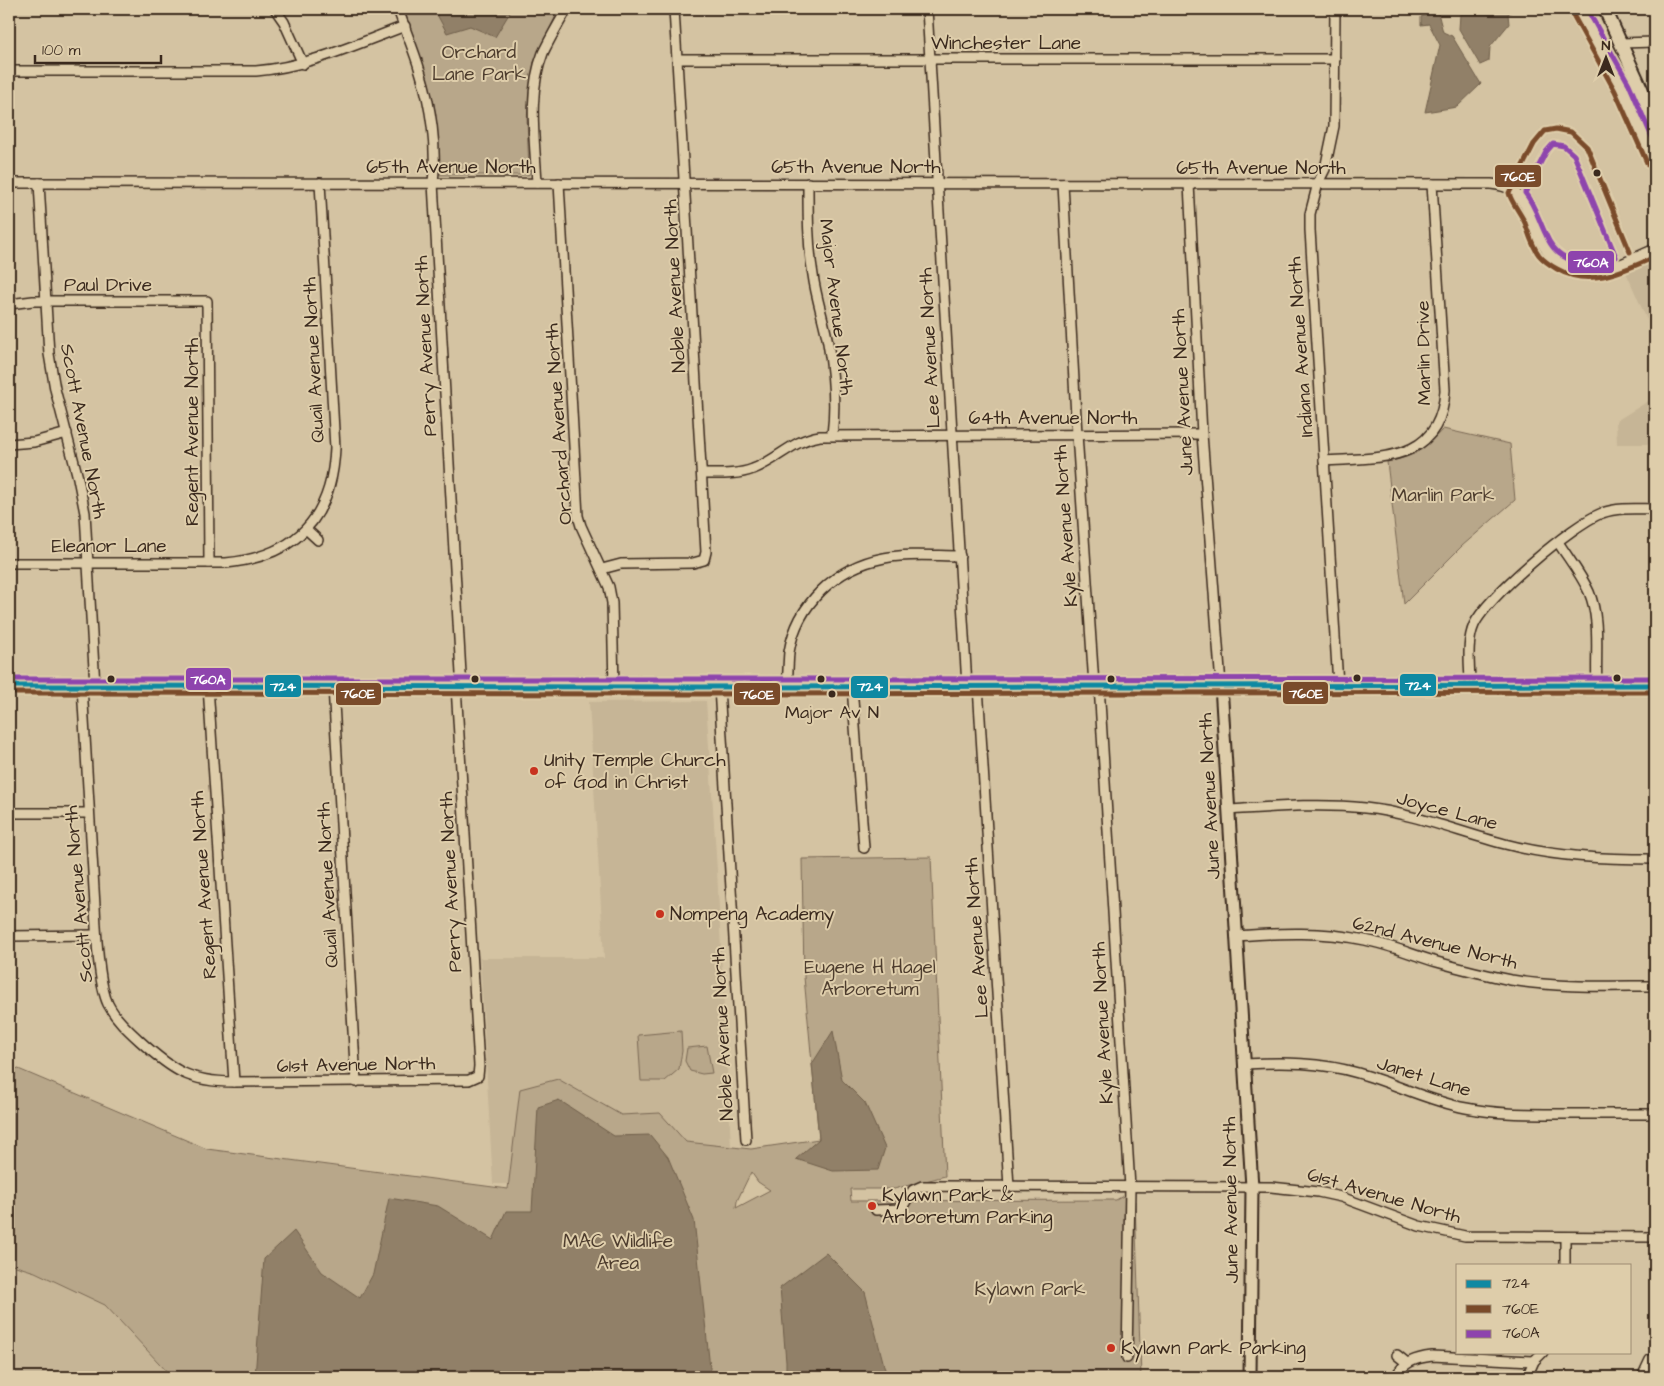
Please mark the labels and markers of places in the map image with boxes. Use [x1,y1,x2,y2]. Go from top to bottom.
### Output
unlabelled marker [1592,168,1602,178]
unlabelled marker [1352,673,1362,683]
unlabelled marker [1612,673,1622,683]
unlabelled marker [106,674,116,684]
unlabelled marker [470,674,480,684]
unlabelled marker [816,674,826,684]
unlabelled marker [1106,674,1116,684]
marker: Major Av N [827,689,837,699]
place label: Major Av N [785,700,879,725]
place label: Unity Temple Church of God in Christ [544,747,726,796]
marker: Unity Temple Church of God in Christ [528,765,540,777]
place label: Nompeng Academy [670,901,835,929]
marker: Nompeng Academy [654,908,666,920]
place label: Kylawn Park & Arboretum Parking [882,1182,1053,1232]
marker: Kylawn Park & Arboretum Parking [866,1200,878,1212]
place label: Kylawn Park Parking [1121,1335,1306,1363]
marker: Kylawn Park Parking [1105,1342,1117,1354]

